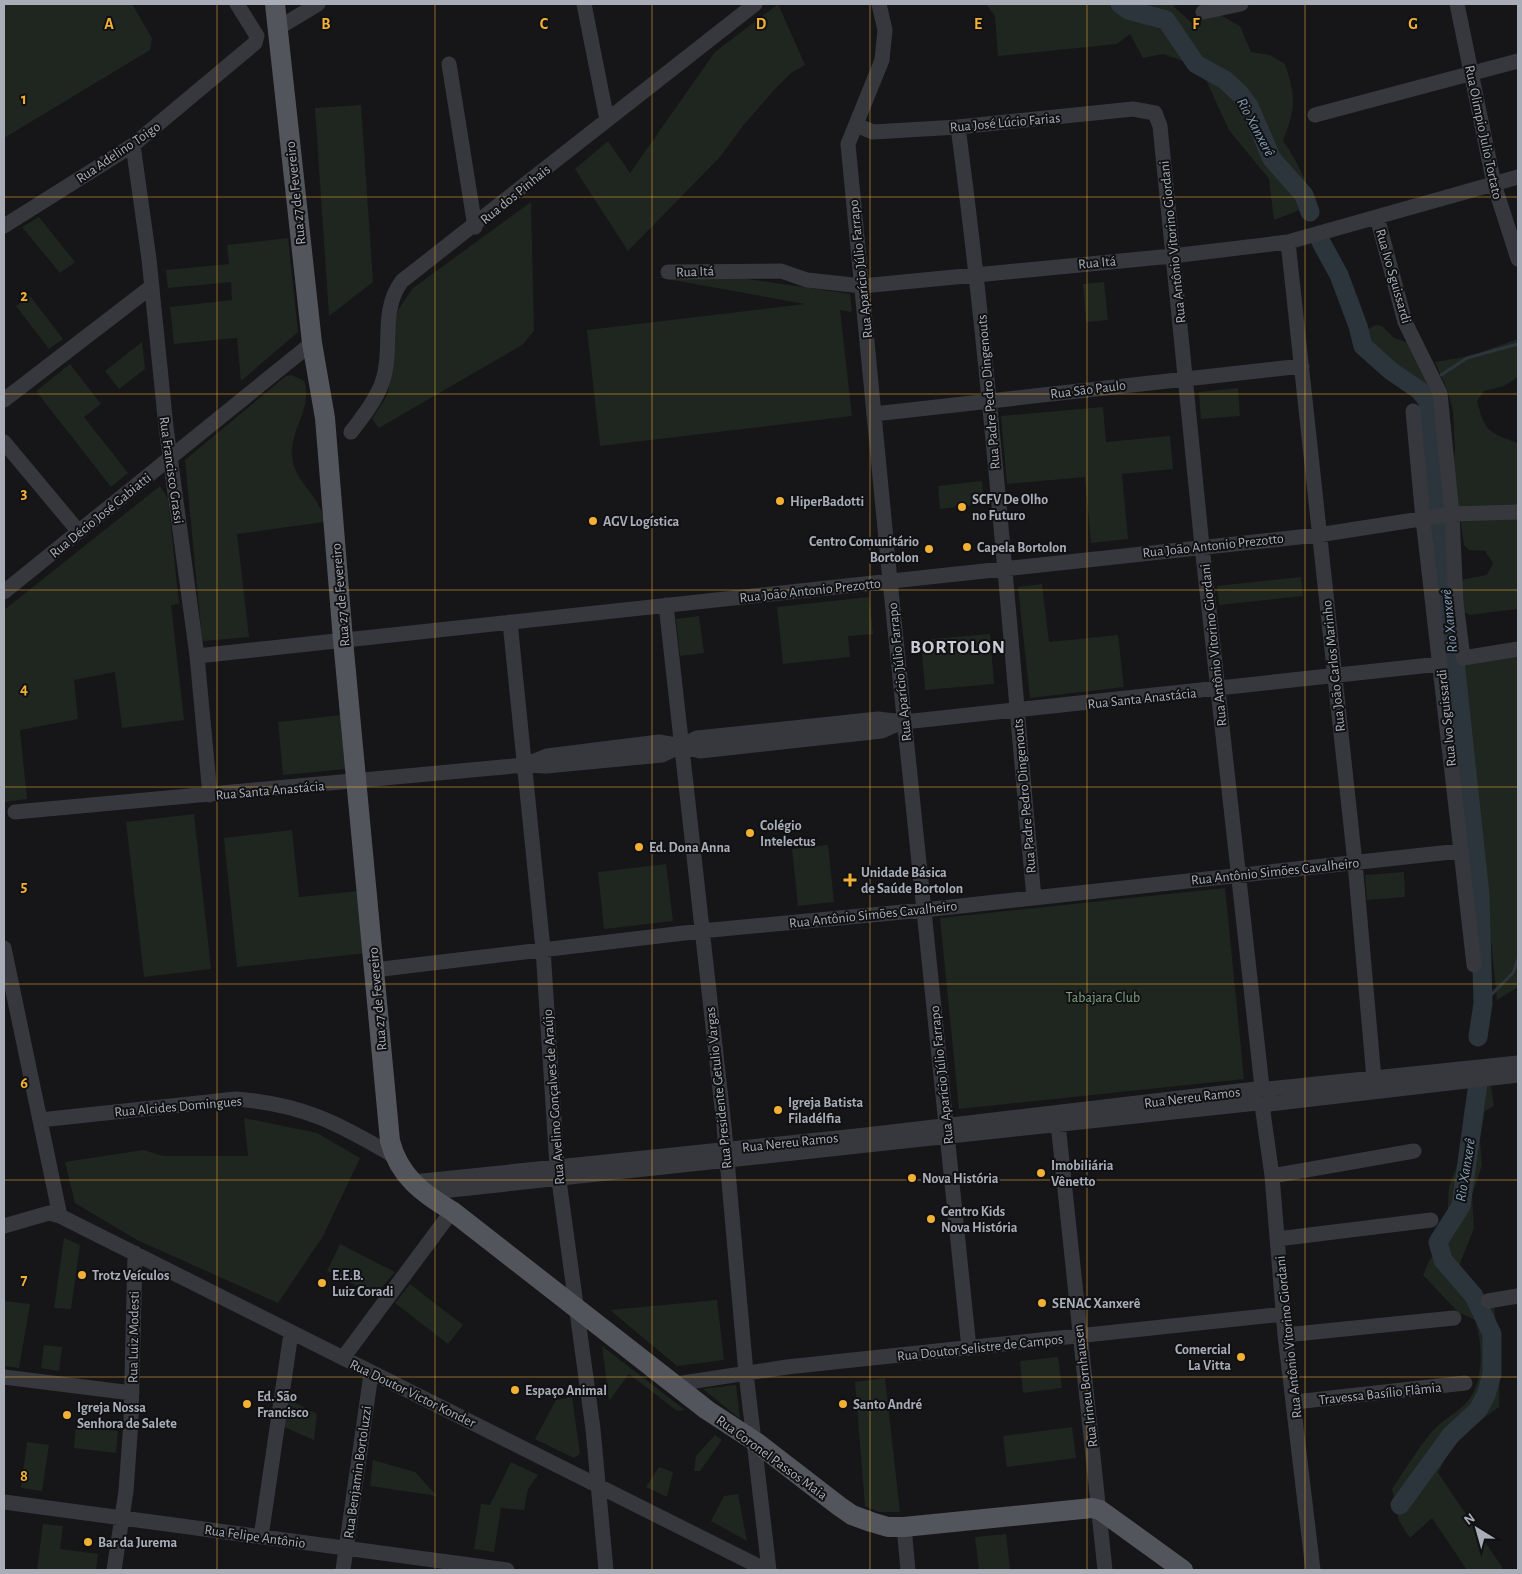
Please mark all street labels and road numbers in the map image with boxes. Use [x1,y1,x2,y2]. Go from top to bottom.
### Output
street label: Rua Olimpio Julio Tortato [1462,64,1504,201]
street label: Rua José Lúcio Farias [949,111,1061,135]
street label: Rua Adelino Toigo [74,120,163,186]
street label: Rua 27 de Fevereiro [284,140,308,245]
street label: Rua Antônio Vitorino Giordani [1158,160,1188,324]
street label: Rua dos Pinhais [478,163,553,227]
street label: Rua Aparício Júlio Farrapo [847,199,875,339]
street label: Rua Ivo Sguissardi [1373,228,1413,325]
street label: Rua Itá [1078,254,1117,272]
street label: Rua Itá [676,264,715,280]
street label: Rua Padre Pedro Dingenouts [975,314,1003,470]
street label: Rua São Paulo [1049,378,1127,402]
street label: Rua Francisco Grassi [157,416,185,525]
street label: Rua Décio José Gabiatti [47,471,154,561]
street label: Rua João Antonio Prezotto [1142,532,1285,560]
street label: Rua 27 de Fevereiro [329,542,352,647]
street label: Rua Antônio Vitorino Giordani [1199,563,1229,727]
street label: Rua João Antonio Prezotto [739,577,882,605]
street label: Rua João Carlos Marinho [1320,599,1348,732]
street label: Rua Aparício Júlio Farrapo [886,602,914,742]
street label: Rua Ivo Sguissardi [1435,669,1459,767]
street label: Rua Santa Anastácia [1087,686,1198,712]
street label: Rua Padre Pedro Dingenouts [1011,718,1039,874]
street label: Rua Santa Anastácia [215,779,326,803]
street label: Rua Antônio Simões Cavalheiro [1190,856,1360,888]
street label: Rua Antônio Simões Cavalheiro [788,899,958,931]
street label: Rua 27 de Fevereiro [366,946,389,1051]
street label: Rua Aparício Júlio Farrapo [928,1005,956,1145]
street label: Rua Presidente Getulio Vargas [704,1006,734,1169]
street label: Rua Avelino Gonçalves de Araújo [541,1008,567,1185]
street label: Rua Nereu Ramos [1143,1085,1241,1111]
street label: Rua Alcides Domingues [114,1094,243,1120]
street label: Rua Nereu Ramos [741,1131,839,1155]
street label: Rua Antônio Vitorino Giordani [1274,1255,1304,1419]
street label: Rua Luiz Modesti [126,1291,142,1383]
street label: Rua Irineu Bornhausen [1072,1324,1100,1448]
street label: Rua Doutor Selistre de Campos [896,1332,1064,1364]
street label: Rua Doutor Victor Konder [347,1357,478,1431]
street label: Travessa Basílio Flâmia [1318,1381,1443,1407]
street label: Rua Benjamin Bortoluzzi [342,1405,374,1539]
street label: Rua Coronel Passos Maia [713,1413,830,1503]
street label: Rua Felipe Antônio [203,1523,306,1551]

